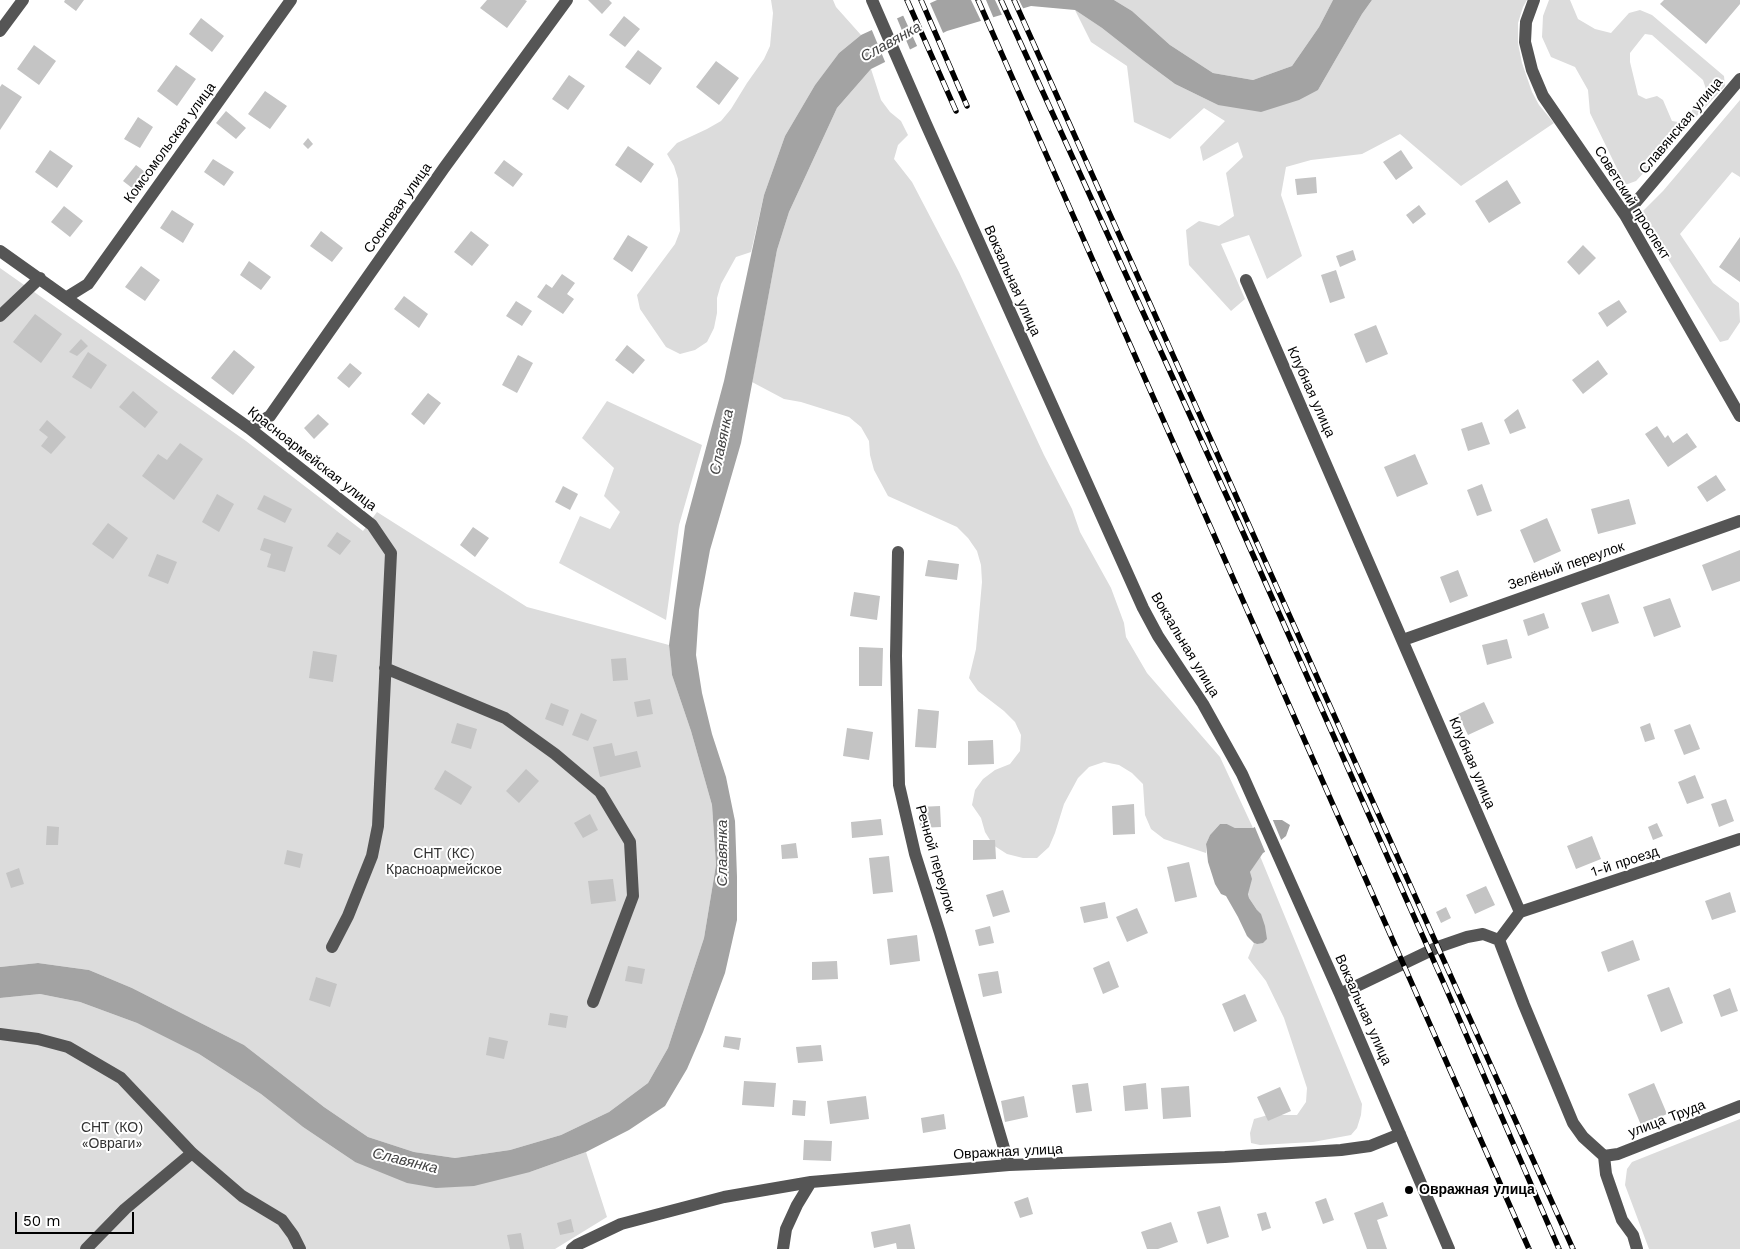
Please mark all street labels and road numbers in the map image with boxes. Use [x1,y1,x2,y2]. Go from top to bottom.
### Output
street label: Славянская улица [1636,74,1726,178]
street label: Комсомольская улица [121,79,219,207]
street label: Советский проспект [1590,143,1674,263]
street label: Сосновая улица [361,160,435,256]
street label: Вокзальная улица [980,223,1044,339]
street label: Клубная улица [1283,344,1339,440]
street label: Красноармейская улица [244,403,380,515]
street label: Зелёный переулок [1506,538,1626,594]
street label: Вокзальная улица [1147,589,1223,701]
street label: Клубная улица [1445,715,1499,811]
street label: Речной переулок [912,803,958,915]
street label: 1-й проезд [1589,843,1661,881]
street label: Вокзальная улица [1331,952,1395,1068]
street label: улица Труда [1626,1097,1708,1141]
street label: Овражная улица [953,1141,1063,1163]

